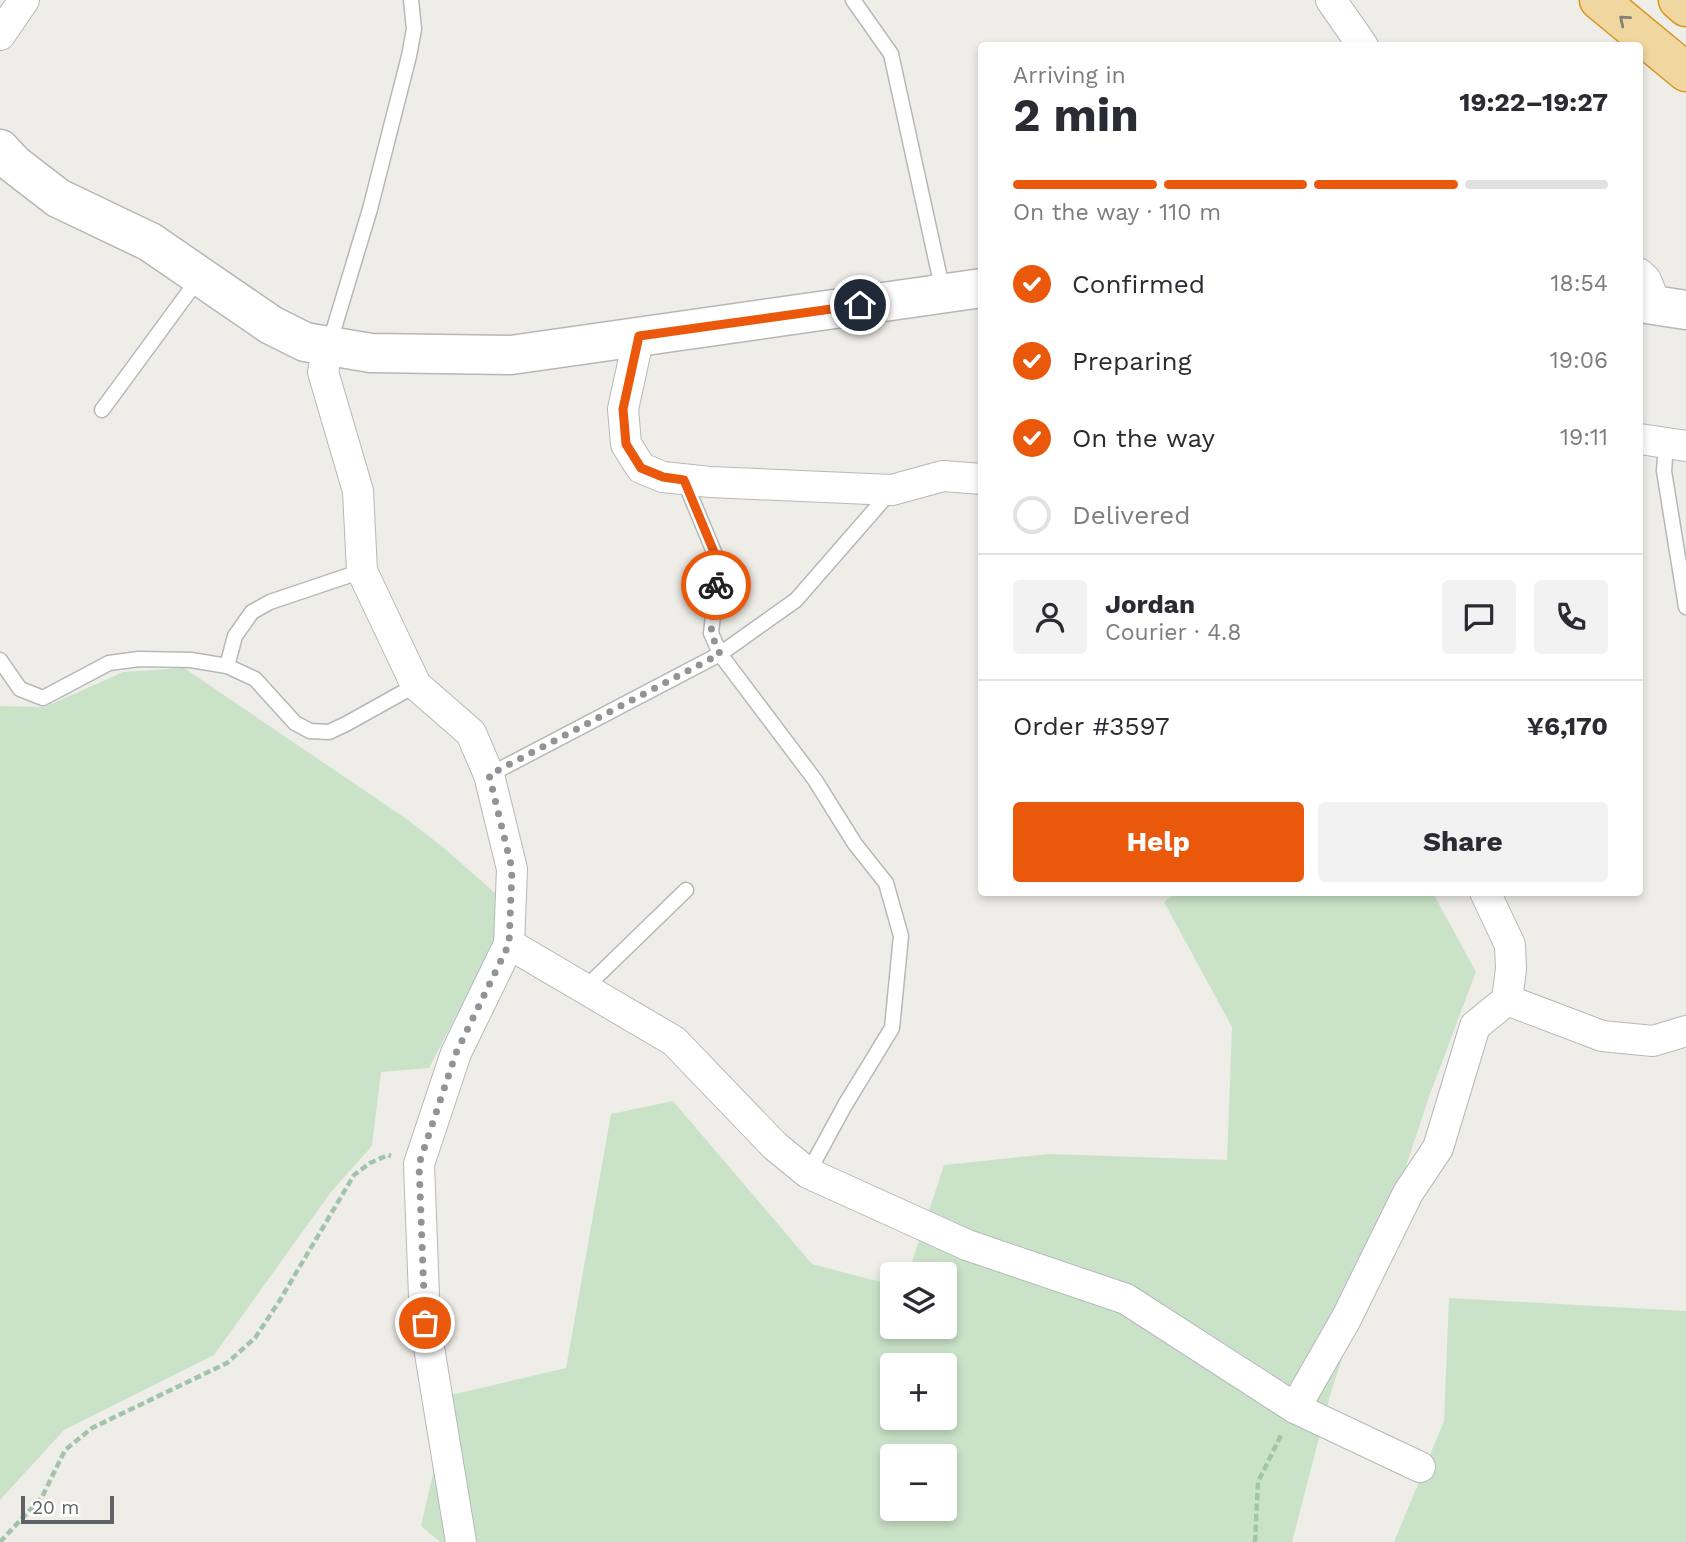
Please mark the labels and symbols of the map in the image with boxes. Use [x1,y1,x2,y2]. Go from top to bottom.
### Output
one-way arrow [1619,16,1632,28]
pin [830,275,890,335]
courier [681,550,751,620]
pin [395,1293,455,1353]
scale bar [21,1493,114,1525]

